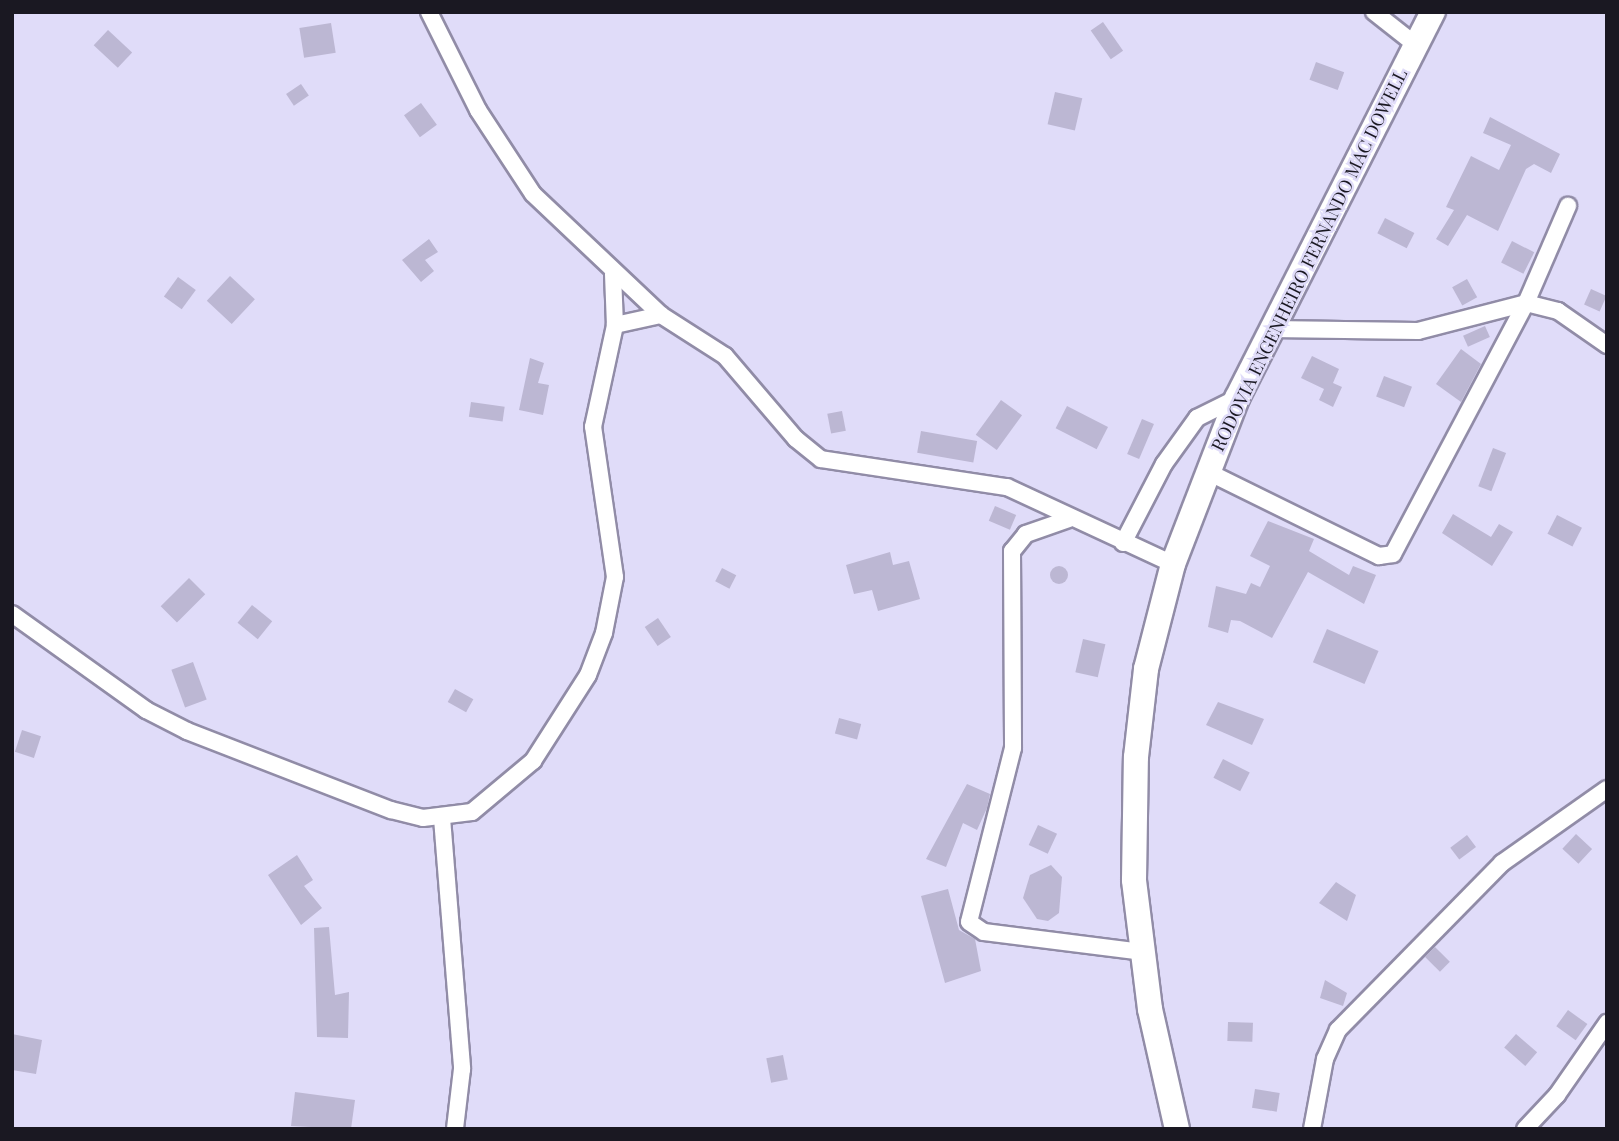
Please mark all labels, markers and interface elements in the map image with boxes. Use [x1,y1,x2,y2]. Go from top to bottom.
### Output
street label: RODOVIA ENGENHEIRO FERNANDO MAC DOWELL [1207,65,1411,455]

